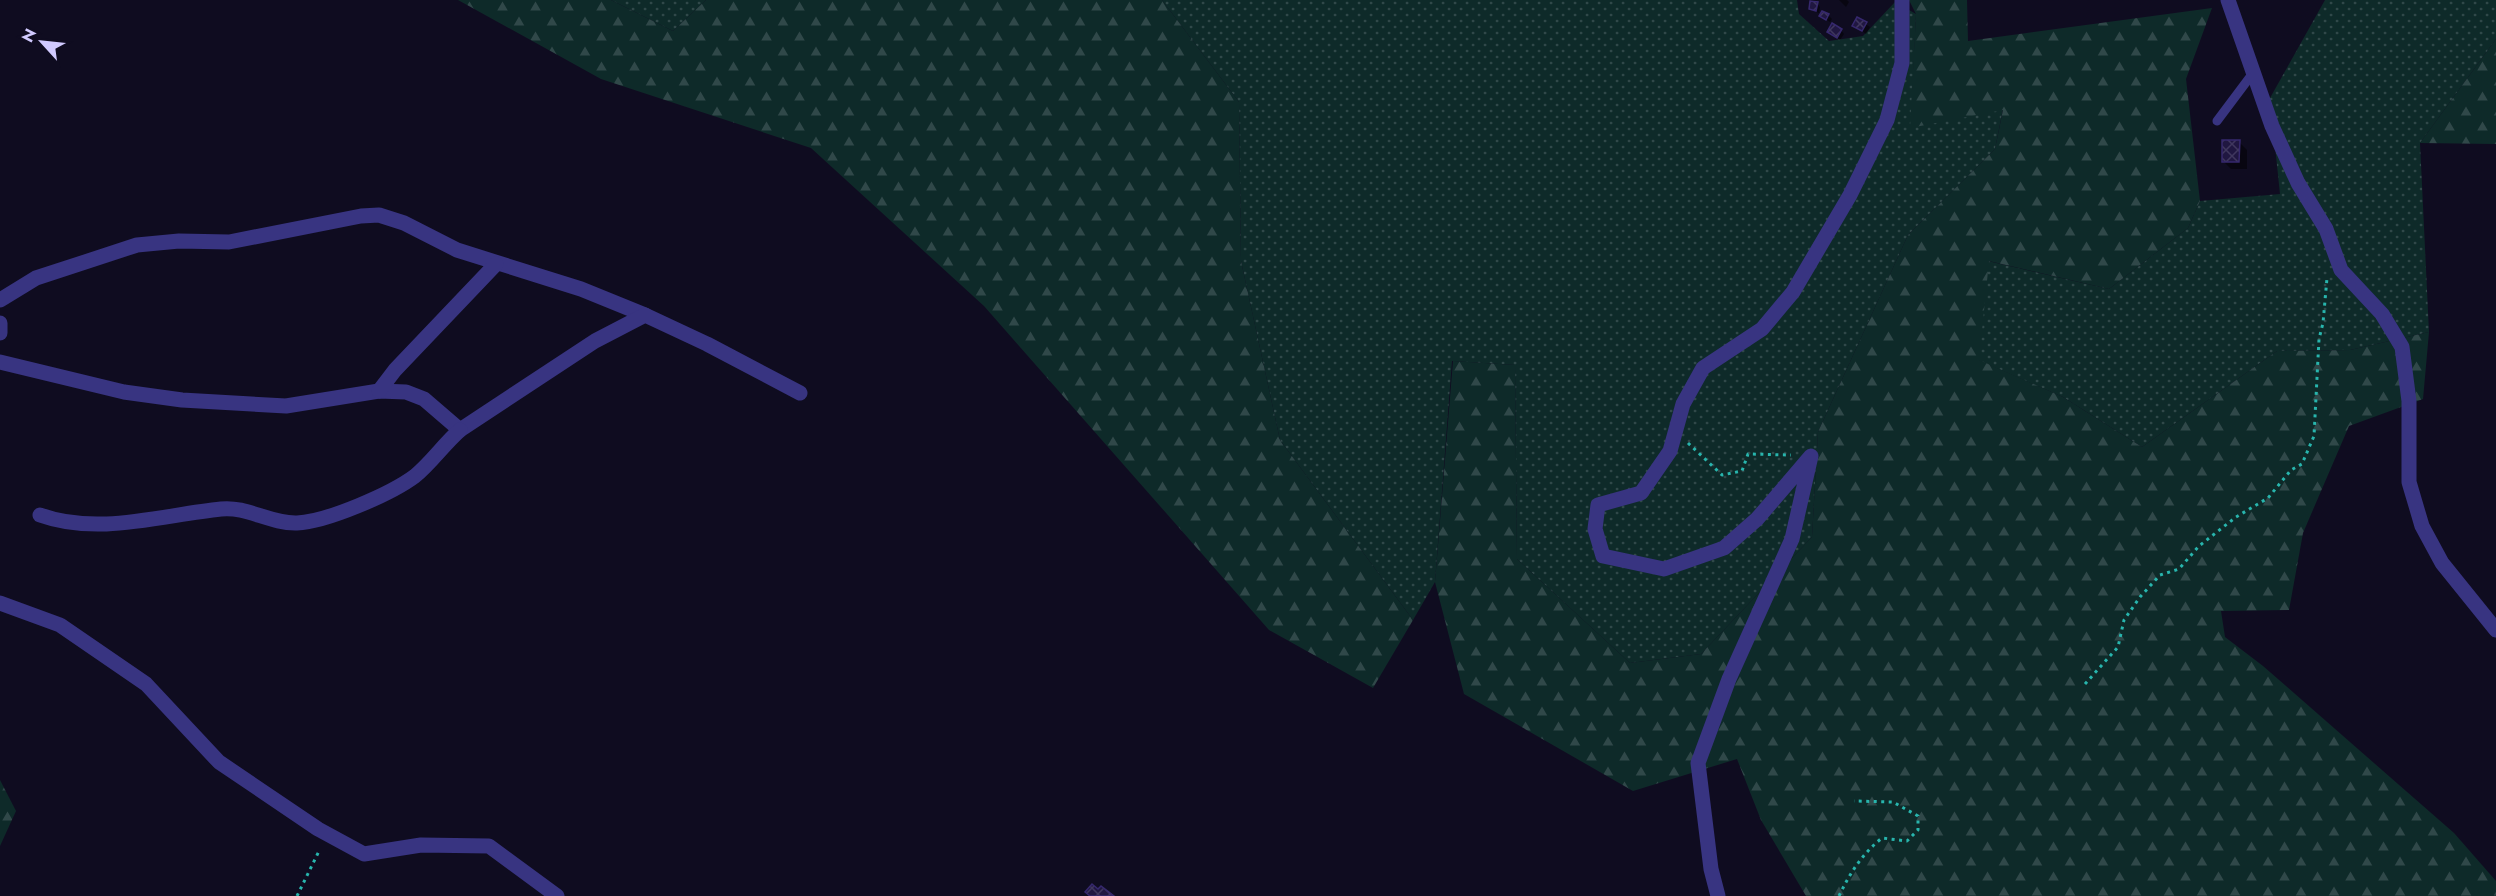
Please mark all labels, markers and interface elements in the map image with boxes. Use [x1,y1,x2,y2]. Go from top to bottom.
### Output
north arrow [12,12,72,72]
text: N [16,25,42,46]

